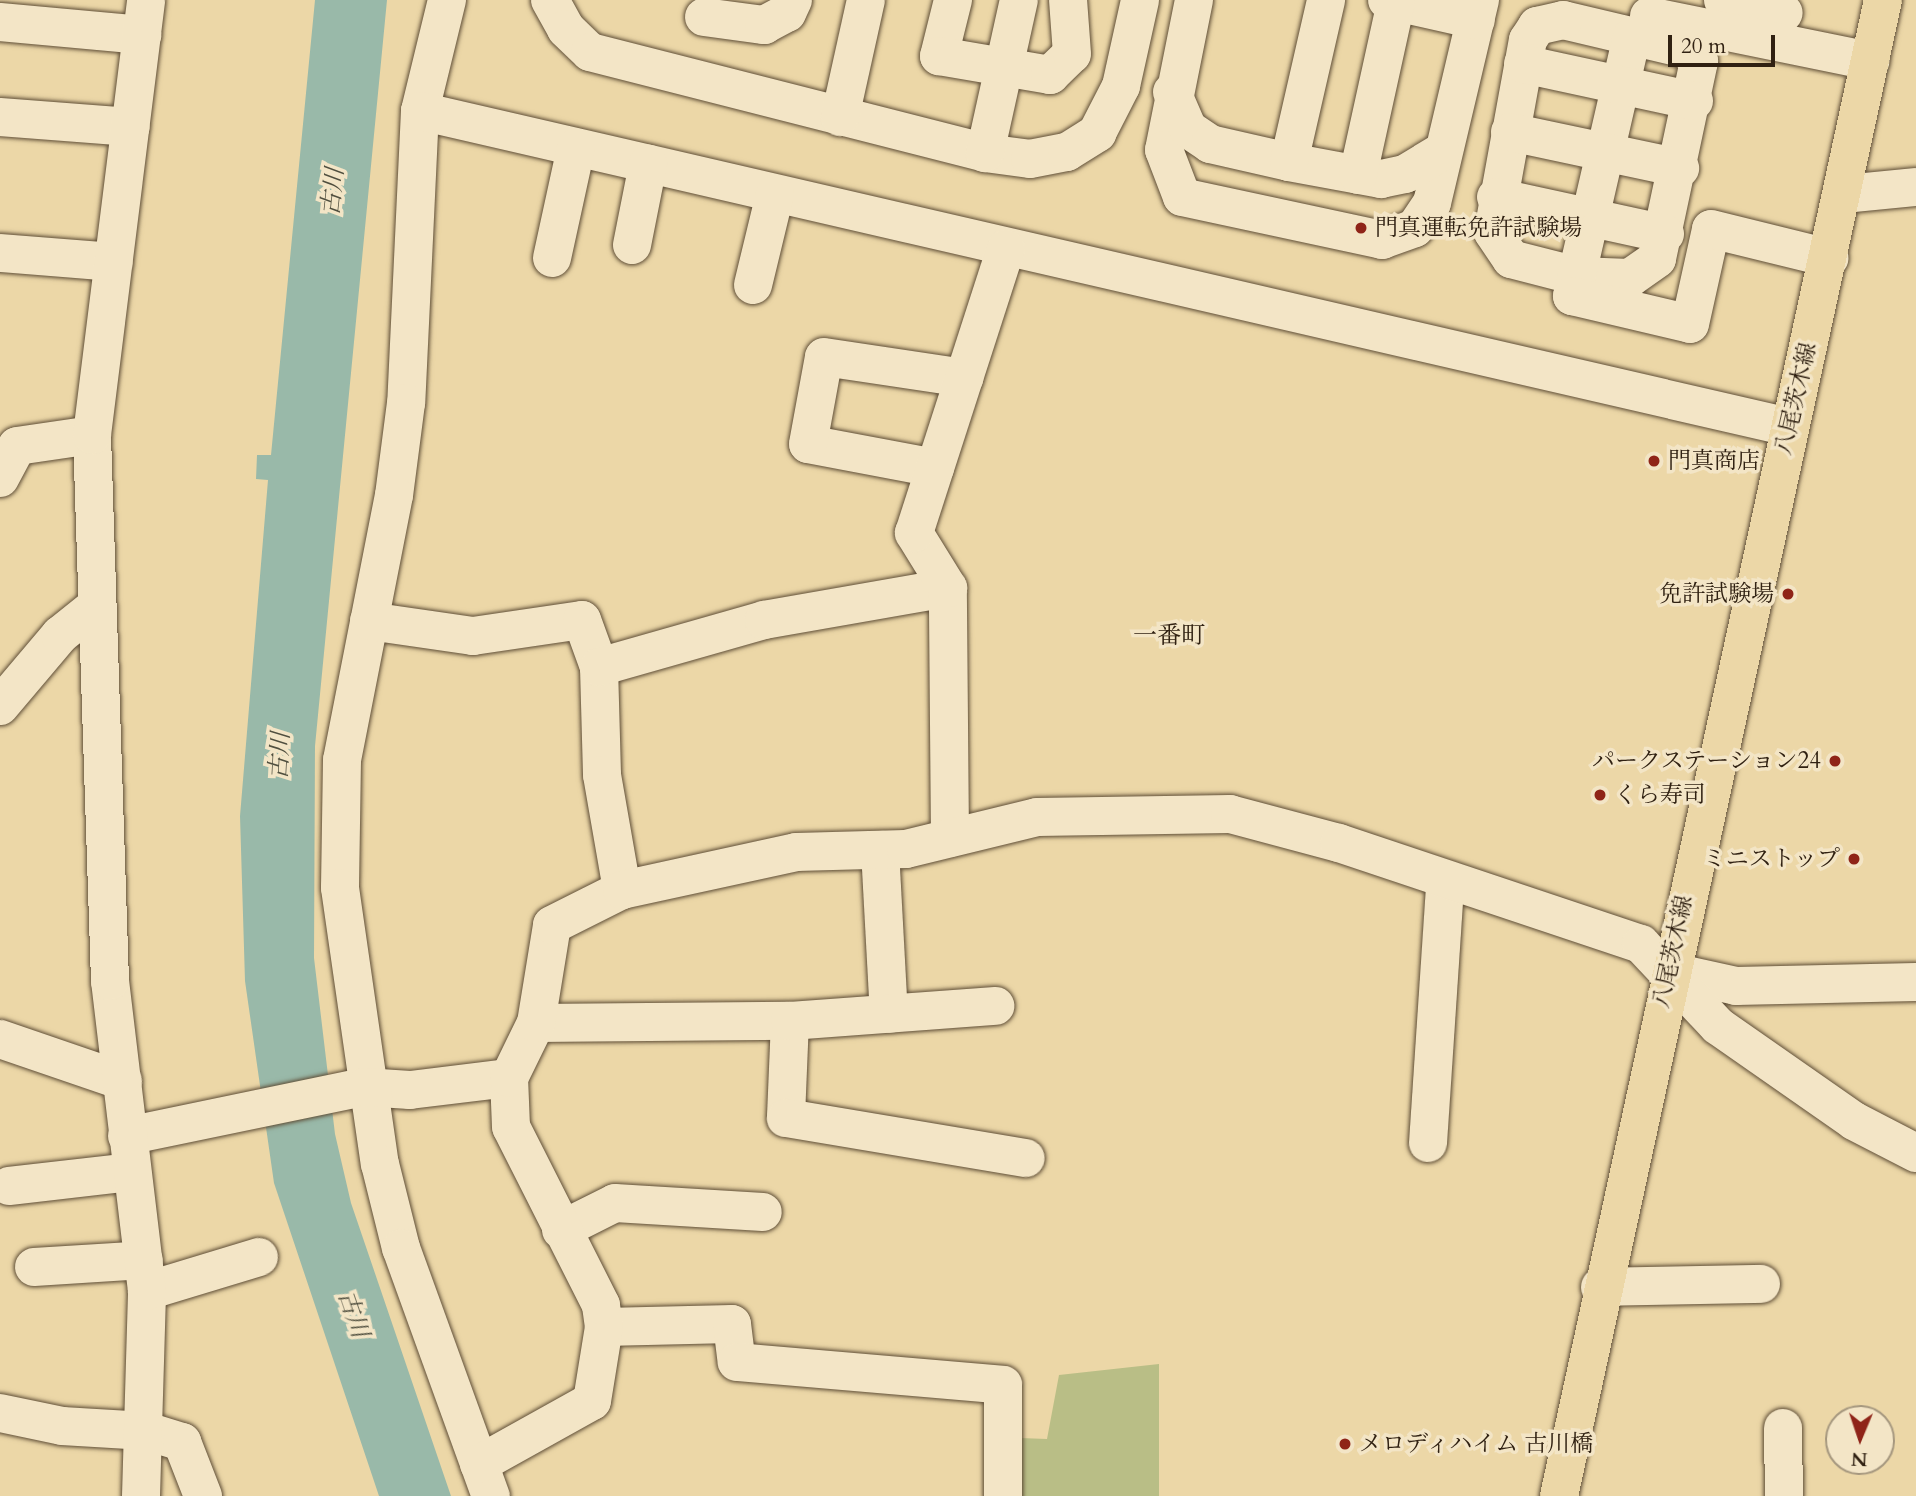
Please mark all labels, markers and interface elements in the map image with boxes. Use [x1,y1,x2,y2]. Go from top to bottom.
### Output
scale bar [1671,21,1778,65]
text: 20 m [1681,32,1726,61]
water label: 古川 [316,167,350,217]
place label: 門真運転免許試験場 [1375,214,1582,242]
marker: 門真運転免許試験場 [1353,220,1369,236]
street label: 八尾茨木線 [1770,340,1822,458]
place label: 門真商店 [1668,447,1760,475]
marker: 門真商店 [1646,453,1662,469]
place label: 免許試験場 [1659,580,1774,608]
marker: 免許試験場 [1780,586,1796,602]
district label: 一番町 [1133,622,1205,650]
water label: 古川 [264,731,296,781]
place label: パークステーション24 [1590,747,1821,775]
marker: パークステーション24 [1827,753,1843,769]
place label: くら寿司 [1614,781,1706,809]
marker: くら寿司 [1592,787,1608,803]
place label: ミニストップ [1702,845,1840,873]
marker: ミニストップ [1846,851,1862,867]
street label: 八尾茨木線 [1648,893,1698,1011]
water label: 古川 [332,1287,374,1341]
north arrow [1825,1405,1895,1475]
place label: メロディハイム 古川橋 [1359,1430,1595,1458]
marker: メロディハイム 古川橋 [1337,1436,1353,1452]
text: N [1851,1446,1868,1472]

